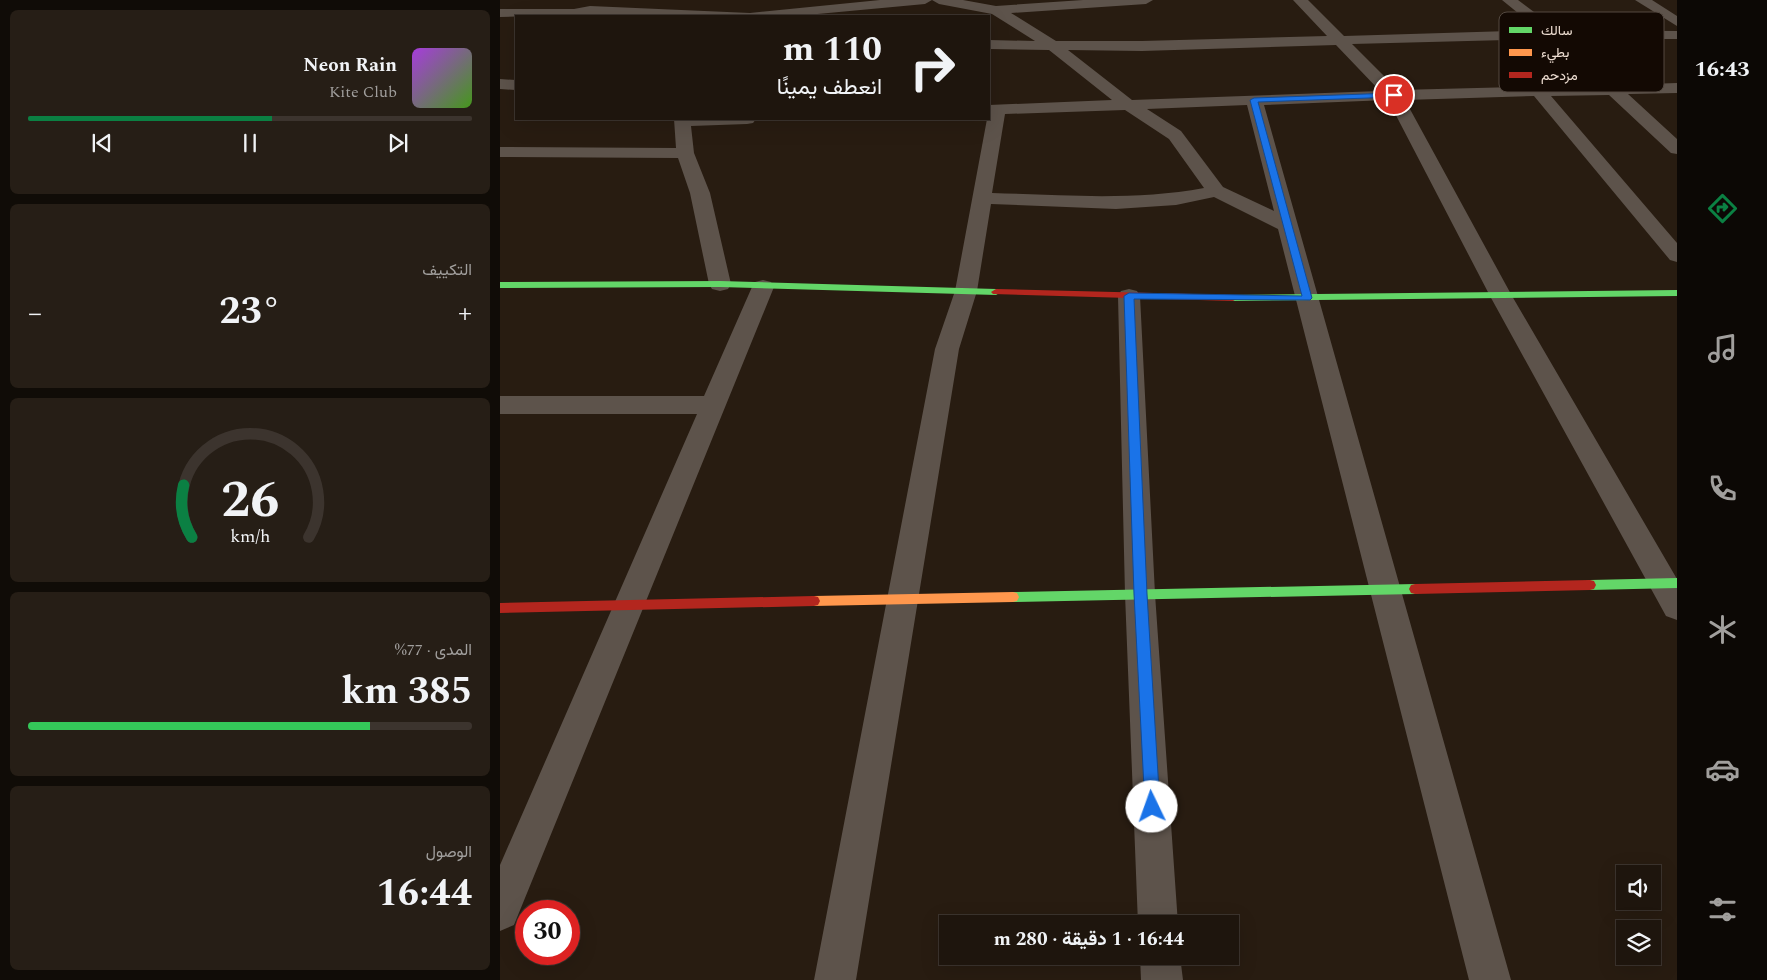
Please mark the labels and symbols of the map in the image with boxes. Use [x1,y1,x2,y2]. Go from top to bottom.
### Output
legend [1499,12,1664,92]
text: سالك [1541,20,1572,41]
text: بطيء [1541,42,1569,64]
text: مزدحم [1541,65,1578,86]
pin [1373,74,1415,116]
position arrow [1125,780,1177,832]
speed limit sign: 30 [515,900,580,965]

